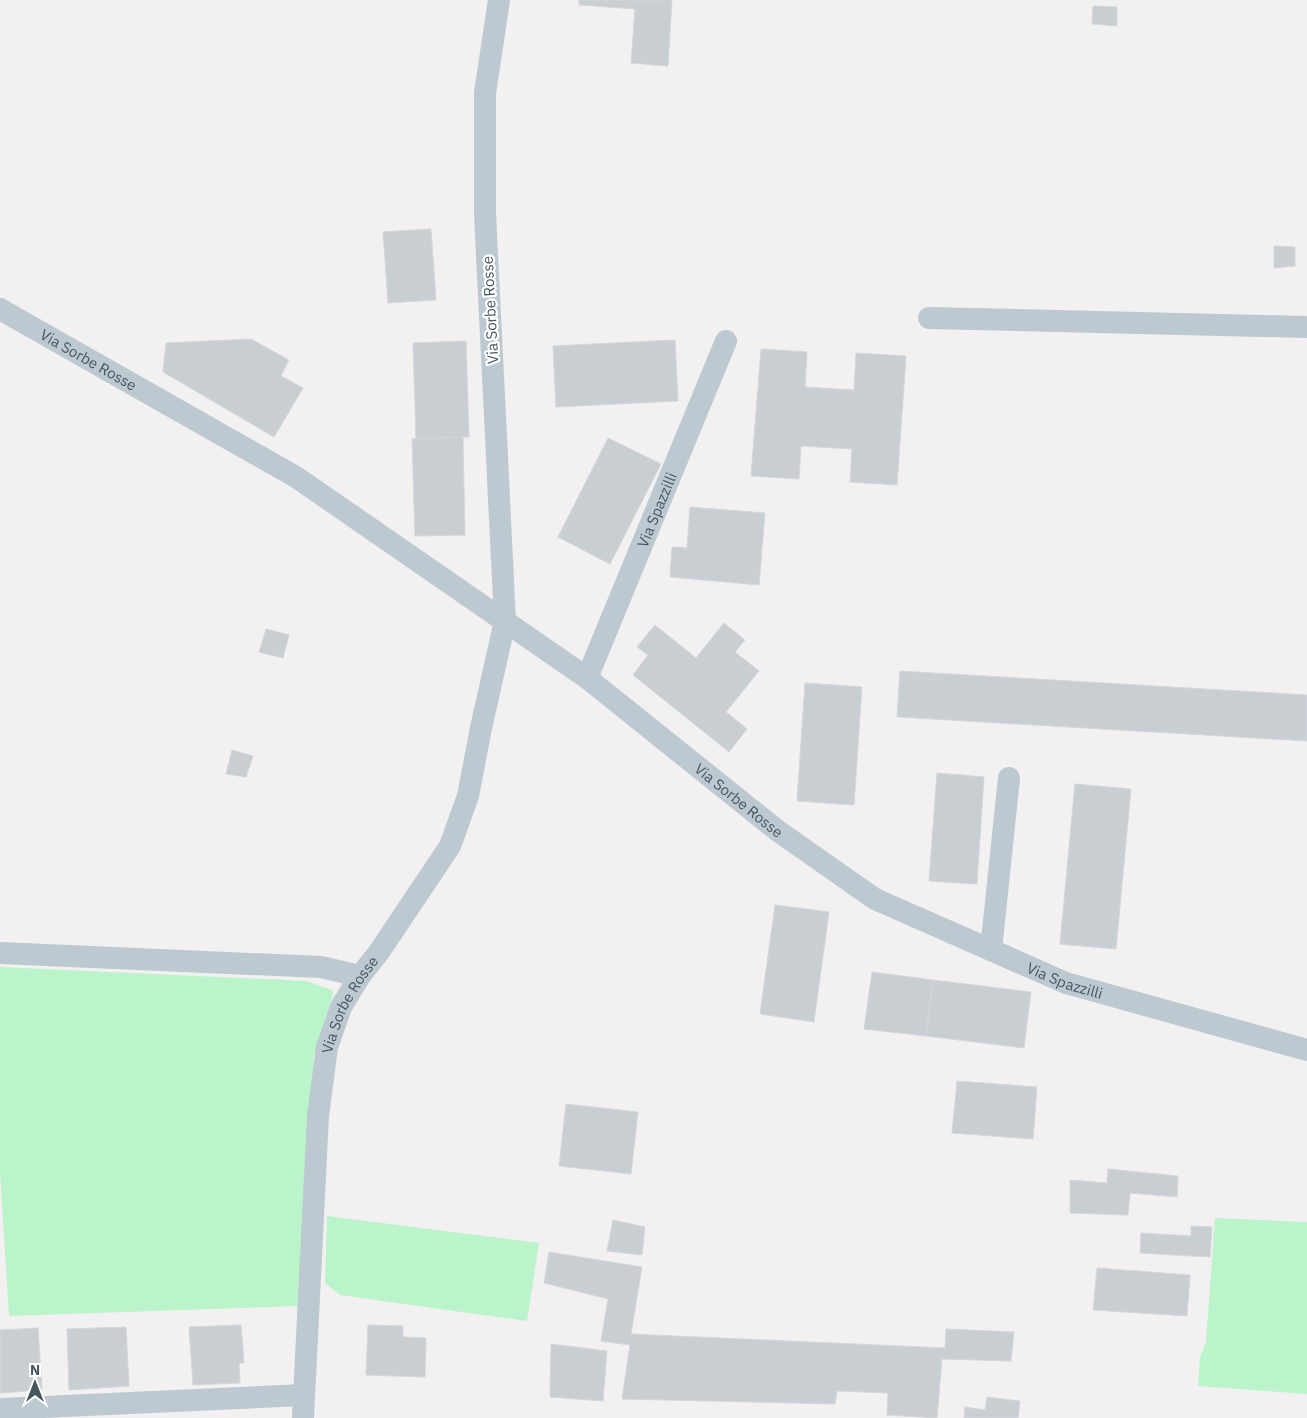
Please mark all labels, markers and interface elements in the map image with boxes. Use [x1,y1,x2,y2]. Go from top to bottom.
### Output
street label: Via Sorbe Rosse [478,256,502,364]
street label: Via Sorbe Rosse [37,324,140,394]
street label: Via Spazzilli [632,469,680,550]
street label: Via Sorbe Rosse [691,759,787,841]
street label: Via Sorbe Rosse [317,952,382,1054]
street label: Via Spazzilli [1024,958,1105,1002]
north arrow [10,1358,60,1408]
text: N [30,1361,40,1379]

